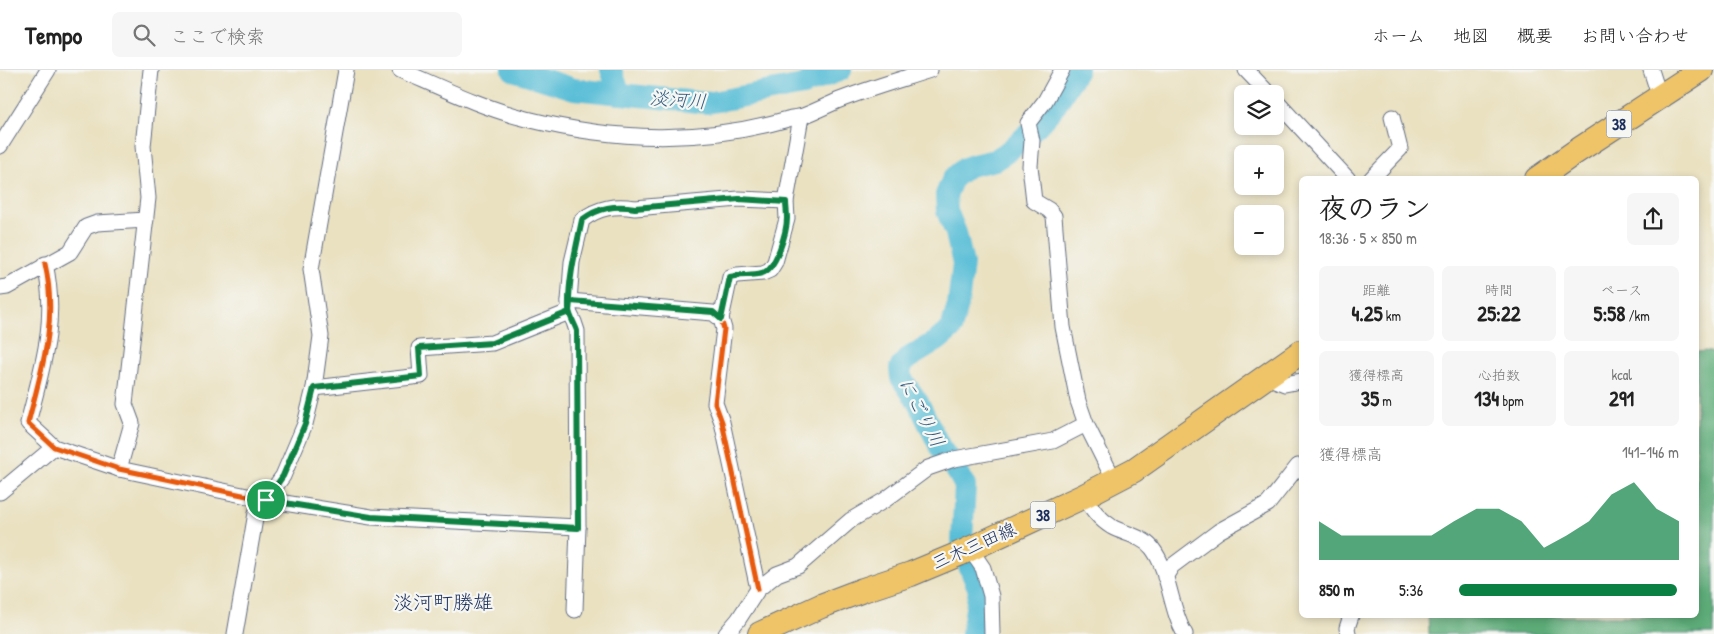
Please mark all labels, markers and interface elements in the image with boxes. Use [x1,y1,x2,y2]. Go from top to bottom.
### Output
search box [112,12,462,57]
text: Tempo [25,19,82,51]
icon: search [130,21,158,49]
text: ここで検索 [170,23,265,49]
text: ホーム [1372,23,1425,48]
text: 地図 [1453,23,1489,48]
text: 概要 [1517,23,1553,48]
text: お問い合わせ [1581,23,1689,48]
water label: 淡河川 [649,84,707,114]
map controls [1234,85,1284,255]
button: layers [1234,85,1284,135]
road number: 38 [1606,111,1632,138]
button: + [1234,145,1284,195]
text: 夜のラン [1319,189,1431,227]
button: share [1627,193,1679,245]
button: − [1234,205,1284,255]
text: 18:36 · 5 × 850 m [1319,227,1417,249]
text: 距離 [1362,280,1390,299]
text: 時間 [1485,280,1513,299]
text: ペース [1601,280,1642,299]
text: 4.25 [1352,299,1383,328]
text: 25:22 [1477,299,1521,328]
text: 5:58 [1594,299,1625,328]
text: km [1383,306,1401,325]
text: /km [1625,306,1650,325]
text: 獲得標高 [1348,365,1404,384]
text: 心拍数 [1478,365,1520,384]
text: kcal [1611,365,1632,384]
water label: にごり川 [893,372,951,452]
text: 35 [1361,384,1379,413]
text: 134 [1474,384,1499,413]
text: 291 [1609,384,1634,413]
text: m [1379,391,1392,410]
text: bpm [1499,391,1524,410]
text: 141–146 m [1622,441,1679,463]
text: 獲得標高 [1319,443,1383,465]
pin [245,479,287,521]
icon: arrive [252,486,280,514]
road number: 38 [1030,502,1056,528]
street label: 三木三田線 [928,516,1020,575]
text: 850 m [1319,579,1354,601]
text: 5:36 [1399,579,1423,601]
district label: 淡河町勝雄 [393,588,493,615]

